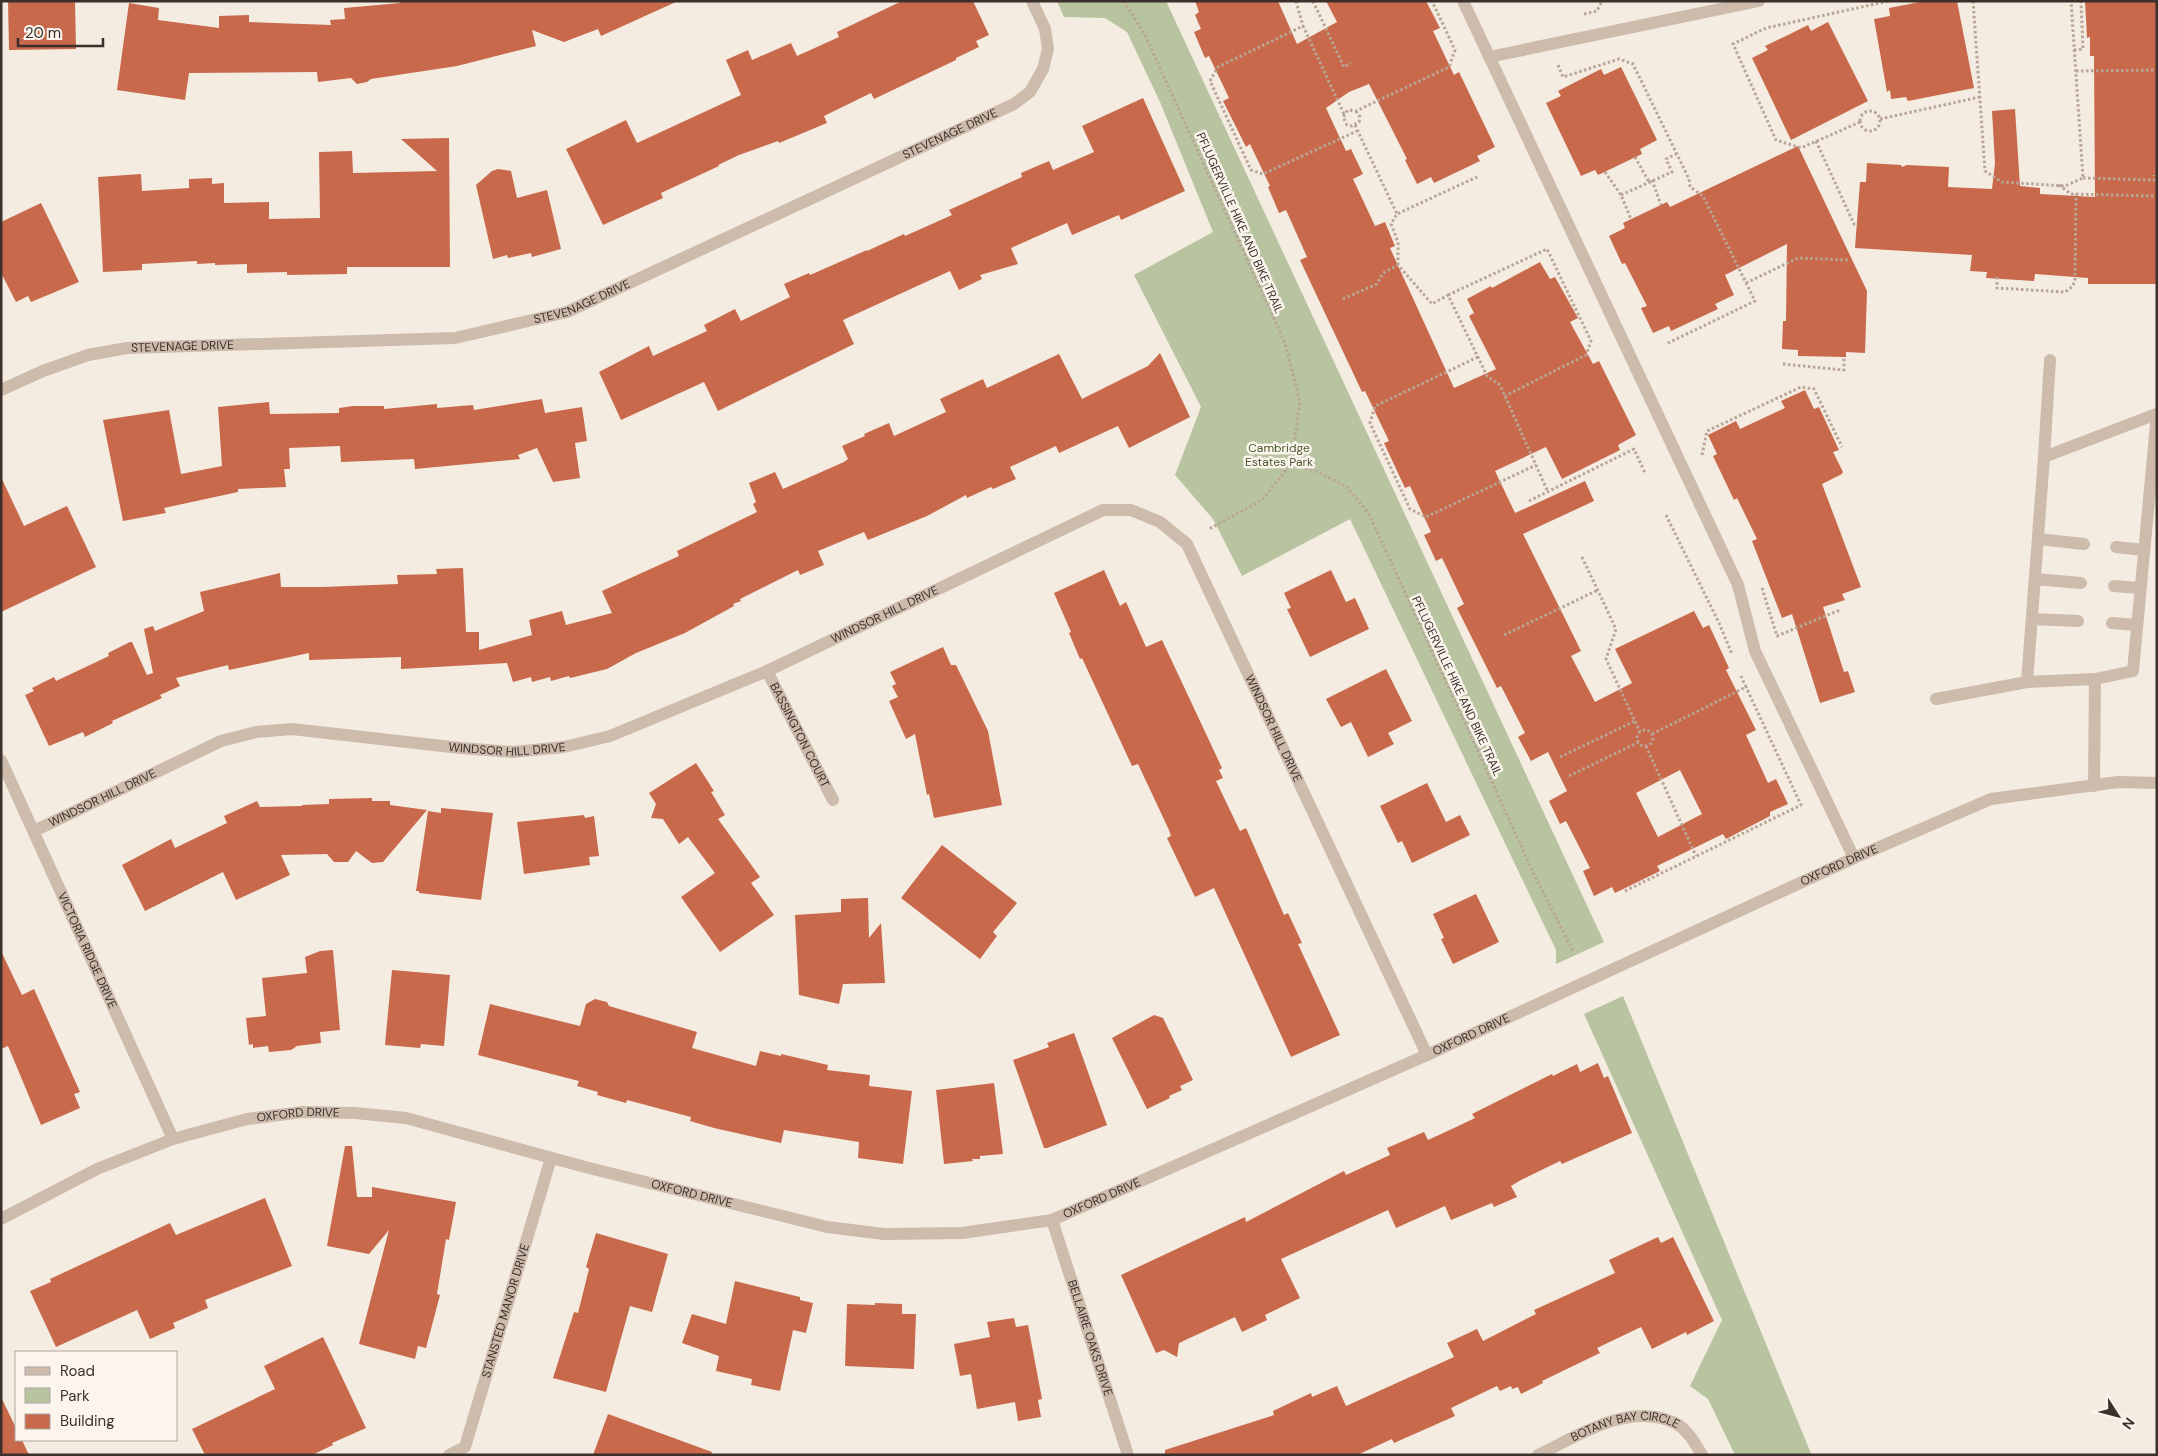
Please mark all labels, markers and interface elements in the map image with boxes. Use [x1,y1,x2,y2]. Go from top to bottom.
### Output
scale bar [18,15,102,47]
text: 20 m [25,23,61,43]
street label: STEVENAGE DRIVE [900,105,1000,163]
street label: PFLUGERVILLE HIKE AND BIKE TRAIL [1193,130,1287,316]
street label: STEVENAGE DRIVE [532,276,633,328]
street label: STEVENAGE DRIVE [131,337,234,356]
park label: Cambridge Estates Park [1245,440,1313,470]
street label: WINDSOR HILL DRIVE [828,582,941,647]
street label: PFLUGERVILLE HIKE AND BIKE TRAIL [1408,593,1506,779]
street label: WINDSOR HILL DRIVE [1241,672,1306,785]
street label: BASSINGTON COURT [766,680,833,791]
street label: WINDSOR HILL DRIVE [448,739,566,760]
street label: WINDSOR HILL DRIVE [46,765,159,831]
street label: OXFORD DRIVE [1798,841,1880,890]
street label: VICTORIA RIDGE DRIVE [54,889,121,1011]
street label: OXFORD DRIVE [1430,1010,1513,1059]
street label: OXFORD DRIVE [256,1104,340,1126]
street label: OXFORD DRIVE [1060,1174,1143,1222]
street label: OXFORD DRIVE [650,1176,734,1211]
street label: STANSTED MANOR DRIVE [478,1241,533,1380]
street label: BELLAIRE OAKS DRIVE [1064,1278,1117,1398]
legend [15,1351,178,1441]
text: Road [60,1361,95,1381]
text: Park [60,1386,90,1406]
north arrow [2093,1391,2143,1441]
street label: BOTANY BAY CIRCLE [1568,1408,1683,1445]
text: Building [60,1411,115,1431]
text: N [2118,1414,2139,1433]

